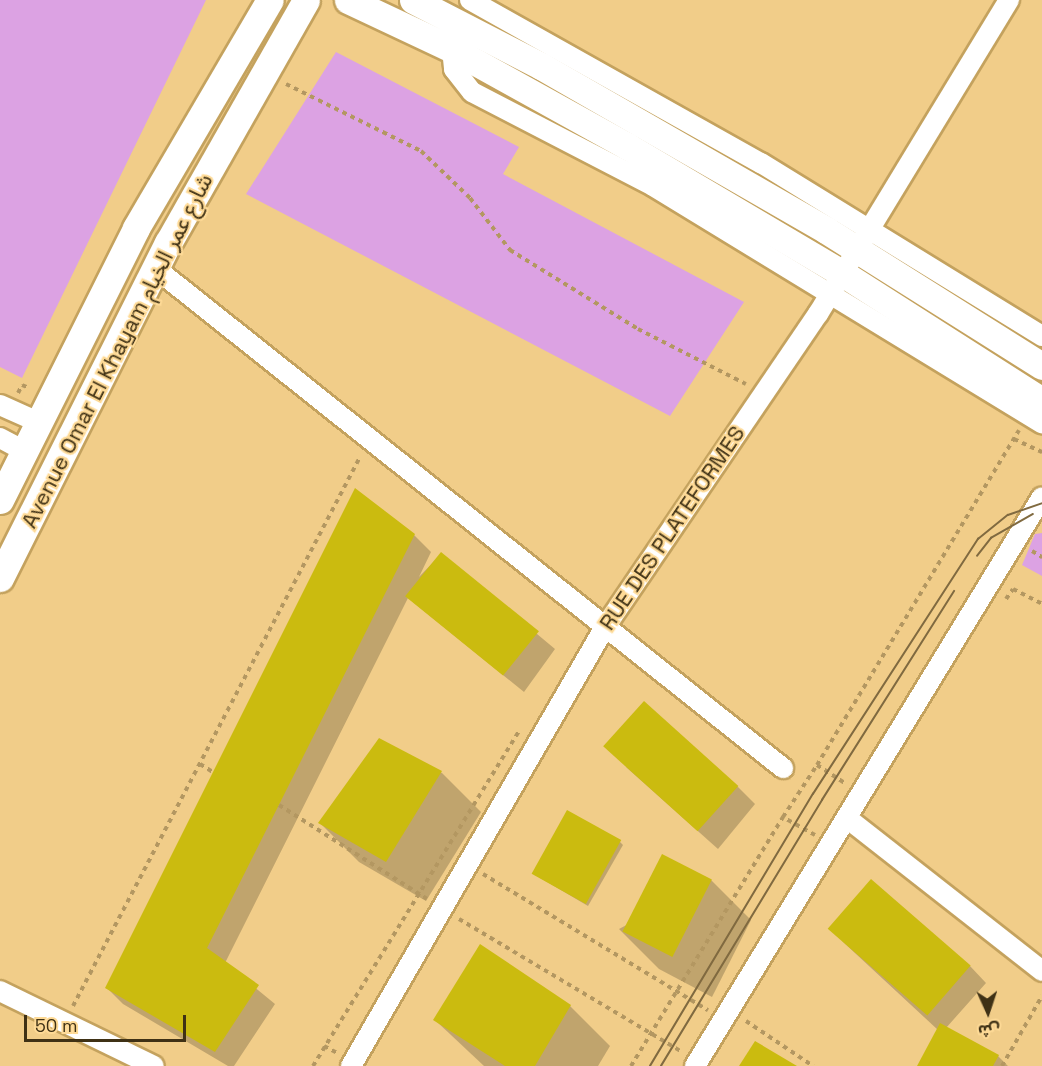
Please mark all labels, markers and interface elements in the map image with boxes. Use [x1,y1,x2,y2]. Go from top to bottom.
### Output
street label: Avenue Omar El Khayam شارع عمر الخيام [16,170,218,532]
street label: RUE DES PLATEFORMES [594,421,750,635]
north arrow [958,982,1018,1042]
scale bar [27,1003,189,1041]
text: 50 m [35,1014,77,1037]
text: ش [977,1019,1000,1042]

